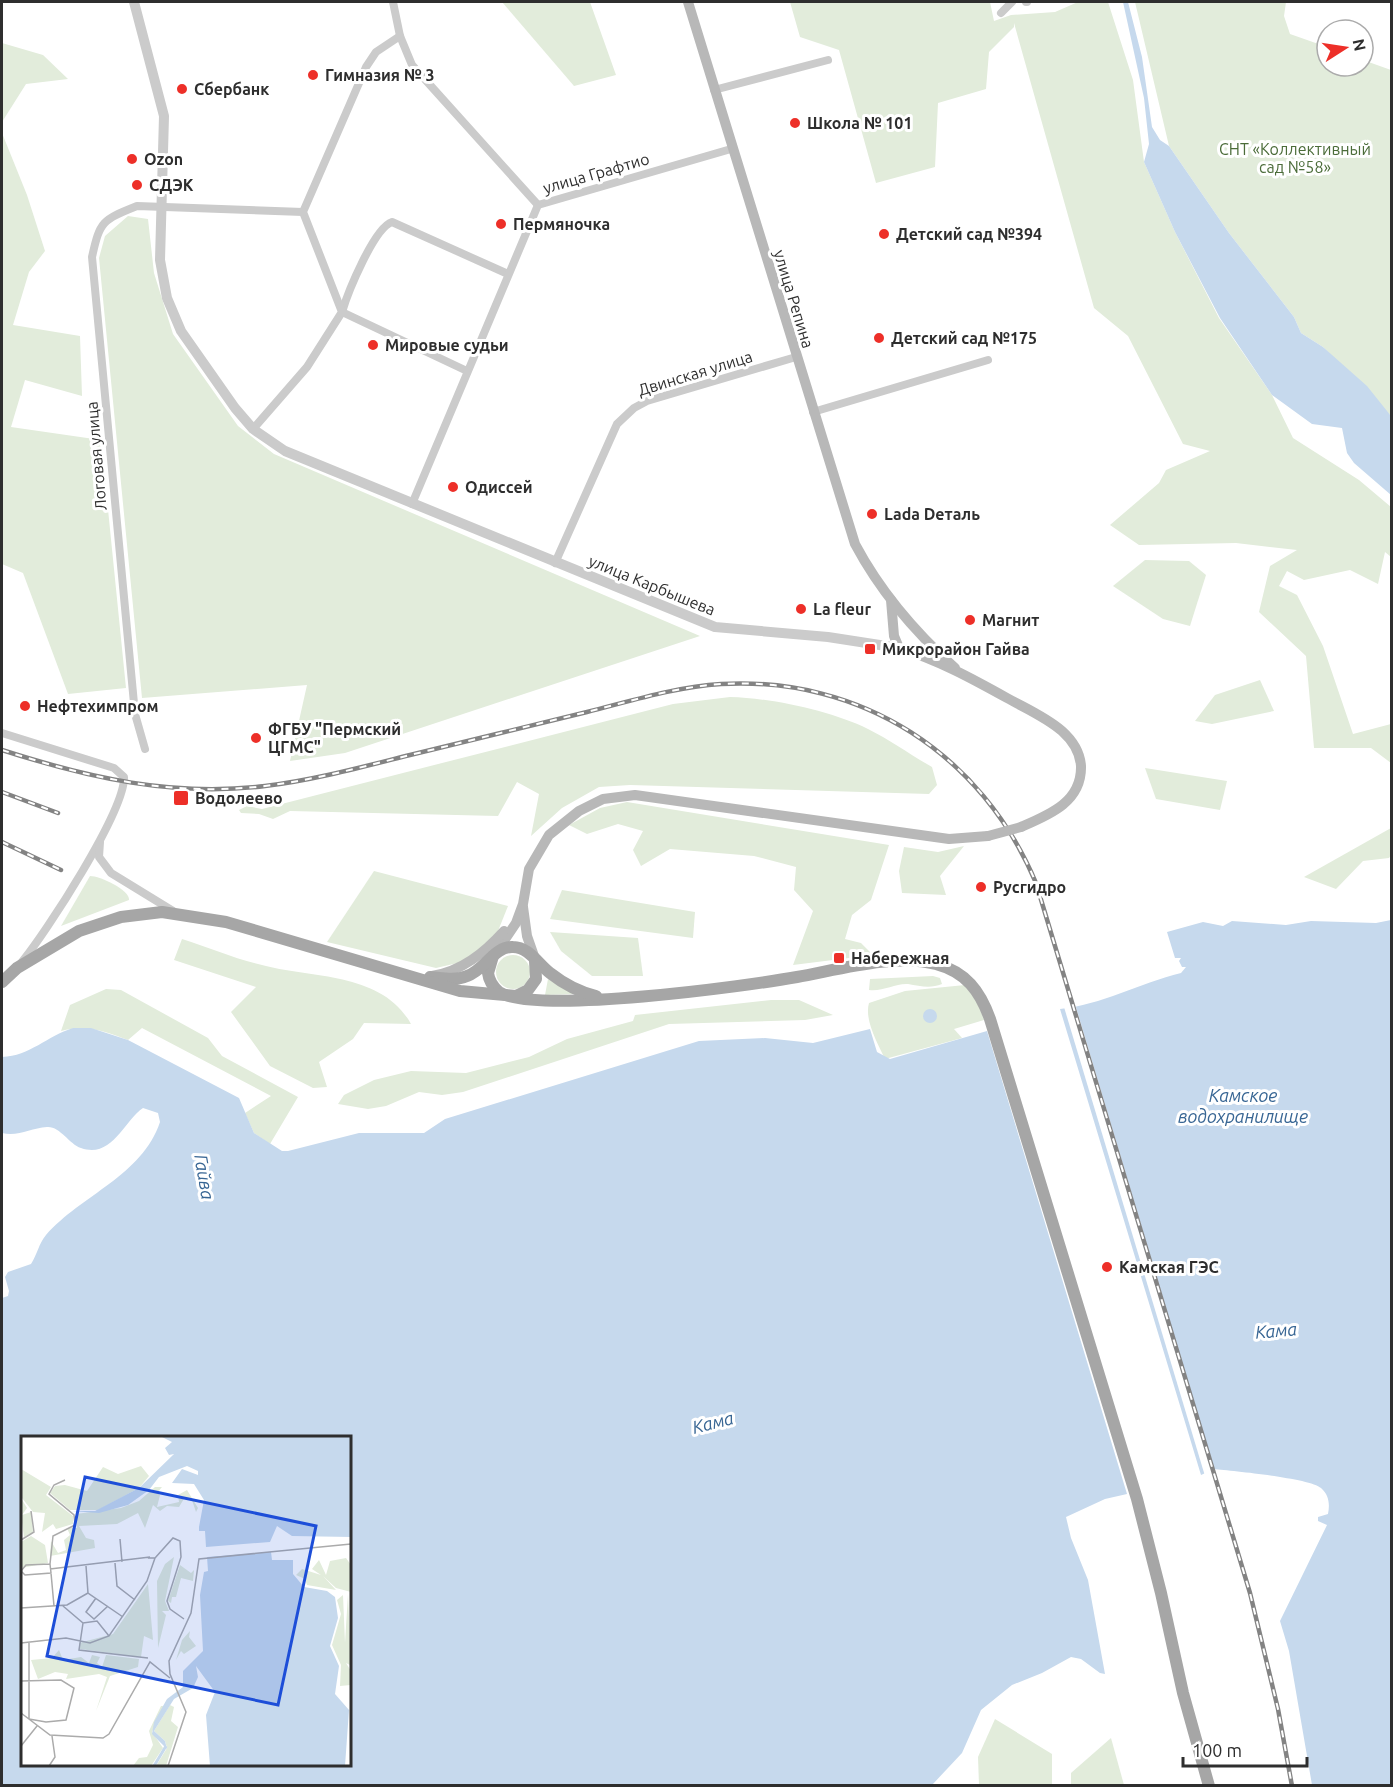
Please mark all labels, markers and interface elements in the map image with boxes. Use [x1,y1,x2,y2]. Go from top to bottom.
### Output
north arrow [1315,18,1375,78]
text: N [1350,37,1370,53]
place label: Гимназия № 3 [325,66,434,84]
marker: Гимназия № 3 [306,68,320,82]
place label: Сбербанк [194,80,269,98]
marker: Сбербанк [175,82,189,96]
place label: Школа № 101 [807,114,912,132]
marker: Школа № 101 [788,116,802,130]
park label: СНТ «Коллективный сад №58» [1219,140,1371,176]
street label: улица Графтио [541,149,651,197]
place label: Ozon [144,150,183,168]
marker: Ozon [125,152,139,166]
place label: СДЭК [149,176,194,194]
marker: СДЭК [130,178,144,192]
place label: Пермяночка [513,215,610,233]
marker: Пермяночка [494,217,508,231]
place label: Детский сад №394 [896,225,1042,243]
marker: Детский сад №394 [877,227,891,241]
street label: улица Репина [771,248,817,350]
place label: Детский сад №175 [891,329,1037,347]
marker: Детский сад №175 [872,331,886,345]
place label: Мировые судьи [385,336,509,354]
marker: Мировые судьи [366,338,380,352]
street label: Двинская улица [636,347,754,399]
street label: Логовая улица [82,401,110,511]
place label: Одиссей [465,478,533,496]
marker: Одиссей [446,480,460,494]
place label: Lada Dеталь [884,505,980,523]
marker: Lada Dеталь [865,507,879,521]
street label: улица Карбышева [586,551,718,619]
place label: La fleur [813,600,871,618]
marker: La fleur [794,602,808,616]
place label: Магнит [982,611,1039,629]
marker: Магнит [963,613,977,627]
place label: Микрорайон Гайва [882,640,1030,658]
marker: Микрорайон Гайва [863,642,877,656]
place label: Нефтехимпром [37,697,159,715]
marker: Нефтехимпром [18,699,32,713]
place label: ФГБУ "Пермский ЦГМС" [268,720,401,756]
marker: ФГБУ "Пермский ЦГМС" [249,731,263,745]
marker: Водолеево [172,789,190,807]
place label: Водолеево [195,789,283,807]
place label: Русгидро [993,878,1066,896]
marker: Русгидро [974,880,988,894]
place label: Набережная [851,949,949,967]
marker: Набережная [832,951,846,965]
water label: Камское водохранилище [1178,1085,1308,1126]
water label: Гайва [191,1153,219,1201]
place label: Камская ГЭС [1119,1258,1219,1276]
marker: Камская ГЭС [1100,1260,1114,1274]
water label: Кама [1254,1318,1298,1342]
water label: Кама [690,1407,736,1437]
inset map [21,1436,351,1766]
scale bar [1183,1730,1308,1768]
text: 100 m [1192,1740,1242,1760]

